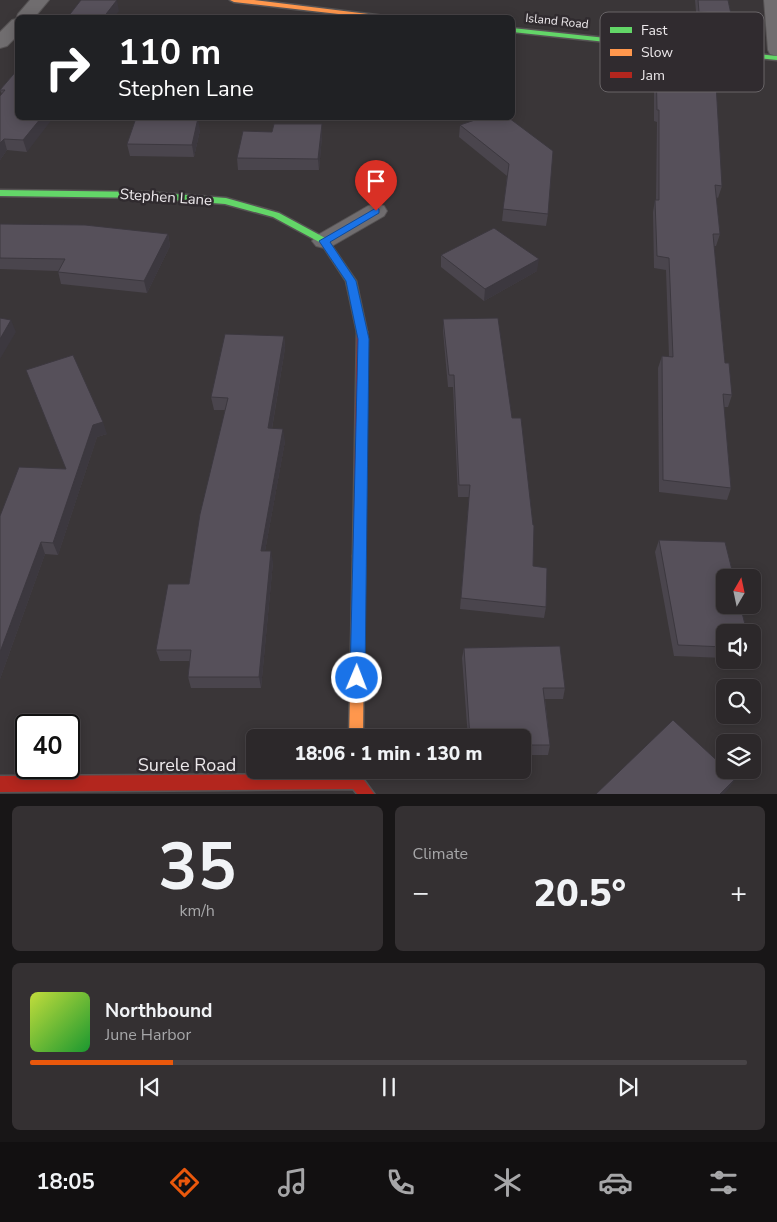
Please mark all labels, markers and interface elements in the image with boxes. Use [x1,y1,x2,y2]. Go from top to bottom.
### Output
street label: Island Road [525,10,589,32]
legend [600,12,764,92]
text: Fast [641,21,667,40]
text: 110 m [118,29,221,76]
icon: right [35,35,100,100]
text: Slow [641,43,673,62]
text: Jam [640,66,665,85]
text: Stephen Lane [118,74,254,104]
pin [355,160,397,211]
icon: arrive [362,167,390,195]
street label: Stephen Lane [119,184,213,210]
north arrow [716,569,761,614]
map controls [716,569,761,779]
button: sound [716,624,761,669]
position arrow [330,651,382,703]
button: search [716,679,761,724]
speed limit sign: 40 [15,714,80,779]
button: layers [716,734,761,779]
text: 18:06 · 1 min · 130 m [295,741,482,767]
street label: Surele Road [138,753,236,777]
text: 35 [158,823,236,912]
text: Climate [413,843,468,865]
text: 20.5° [533,868,626,919]
text: − [413,874,429,912]
text: + [730,874,747,912]
text: km/h [180,900,215,922]
text: Northbound [105,998,212,1024]
text: June Harbor [105,1024,191,1046]
icon: previous [136,1073,164,1101]
icon: pause [375,1073,403,1101]
icon: next [614,1073,642,1101]
icon: directions [167,1165,202,1200]
icon: music [275,1165,310,1200]
icon: phone [383,1165,418,1200]
icon: climate [490,1165,525,1200]
icon: car [598,1165,633,1200]
icon: filters [706,1165,741,1200]
text: 18:05 [36,1167,95,1197]

